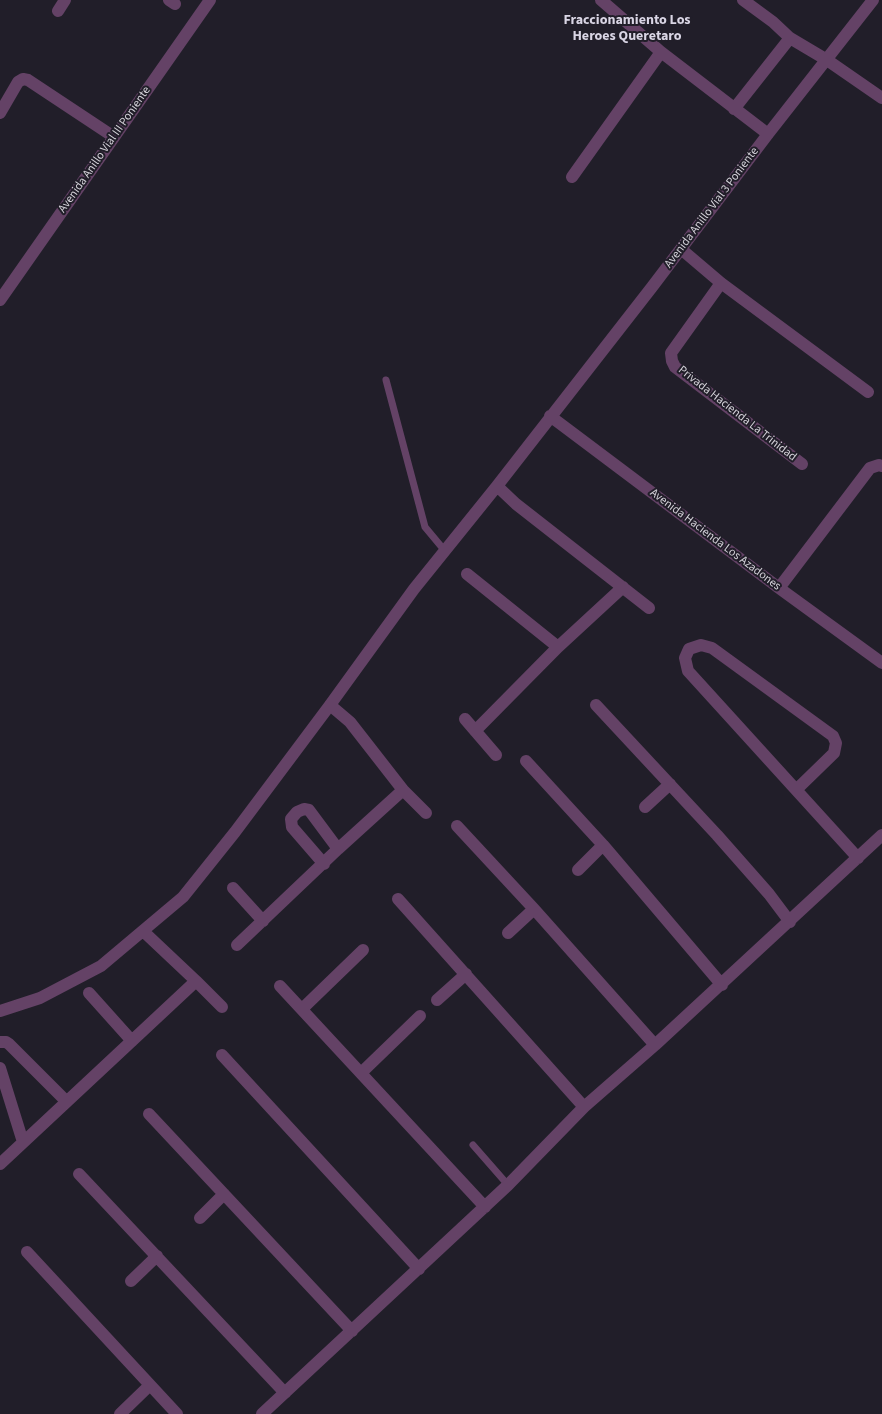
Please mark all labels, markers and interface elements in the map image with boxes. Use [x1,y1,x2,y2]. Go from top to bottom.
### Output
district label: Fraccionamiento Los Heroes Queretaro [563,13,691,46]
street label: Avenida Anillo Vial III Poniente [56,84,154,216]
street label: Avenida Anillo Vial 3 Poniente [662,145,762,271]
street label: Privada Hacienda La Trinidad [675,363,799,465]
street label: Avenida Hacienda Los Azadones [647,486,783,594]

